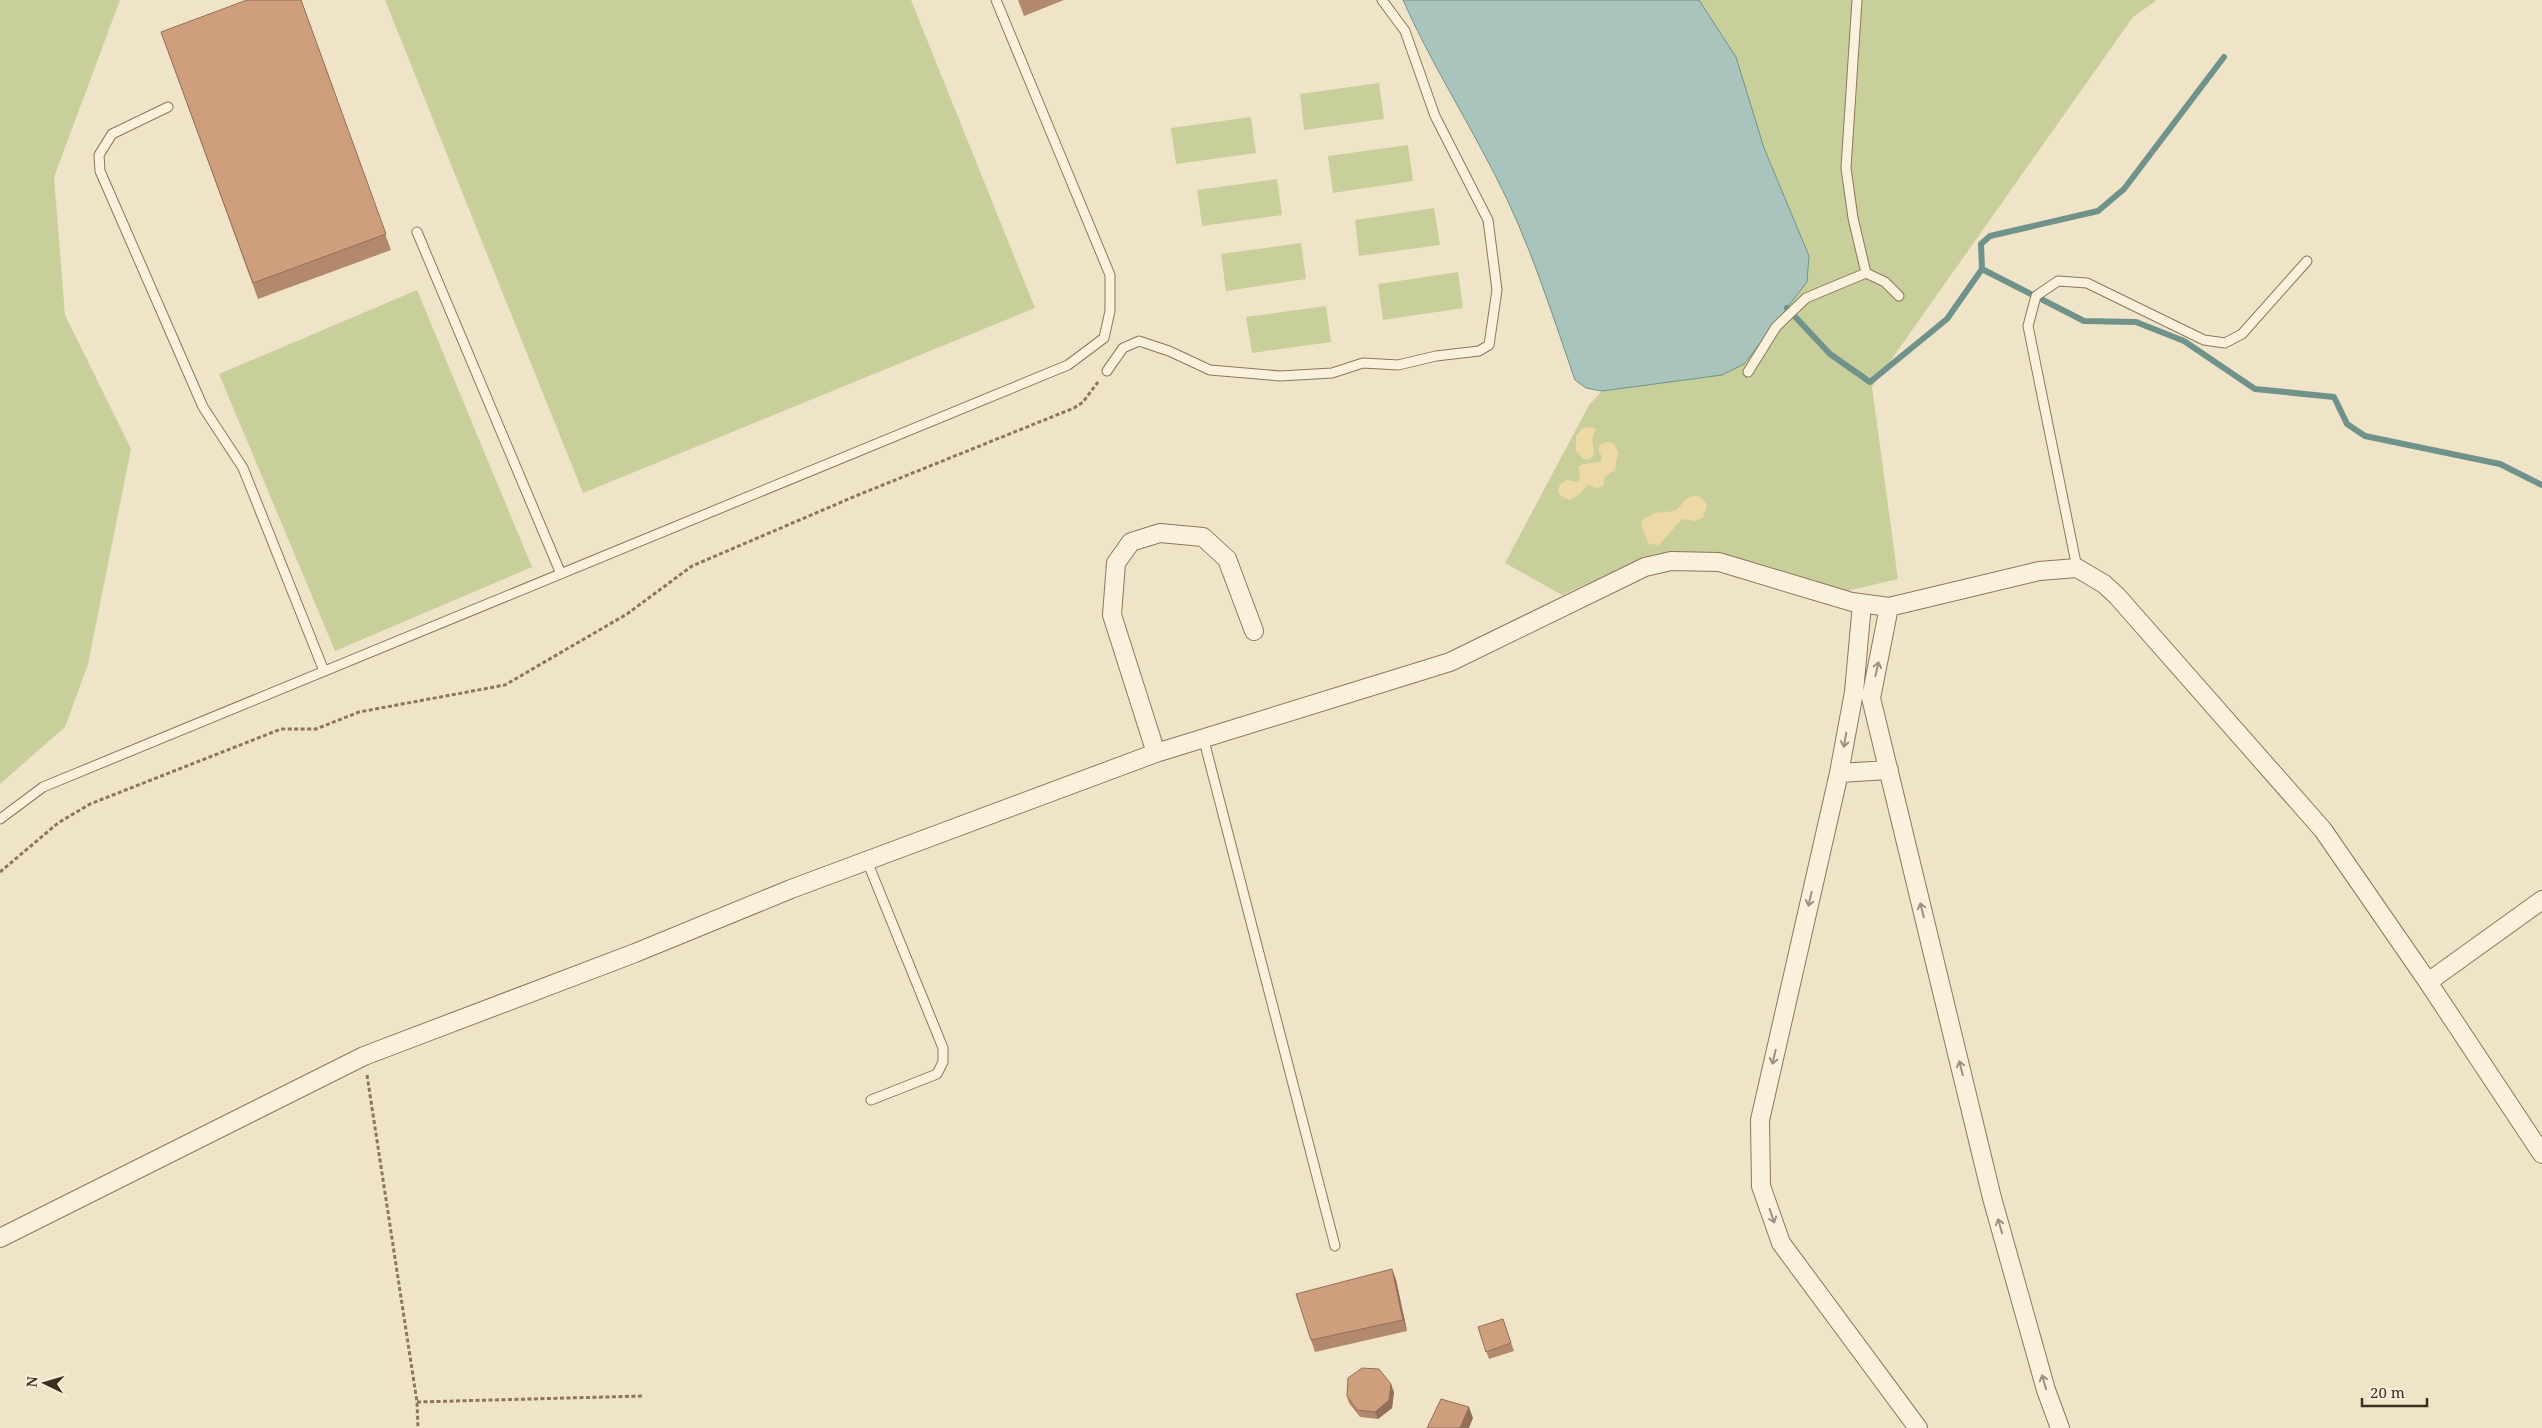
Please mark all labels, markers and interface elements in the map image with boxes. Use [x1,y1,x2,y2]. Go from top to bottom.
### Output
one-way arrow [1873,661,1882,677]
one-way arrow [1840,732,1850,748]
one-way arrow [1805,890,1814,906]
one-way arrow [1917,902,1926,918]
one-way arrow [1769,1049,1778,1065]
one-way arrow [1956,1060,1965,1076]
one-way arrow [1768,1208,1777,1223]
one-way arrow [1994,1218,2004,1234]
north arrow [20,1358,70,1408]
one-way arrow [2038,1374,2048,1390]
text: N [22,1375,41,1388]
scale bar [2362,1376,2427,1408]
text: 20 m [2370,1382,2405,1402]

